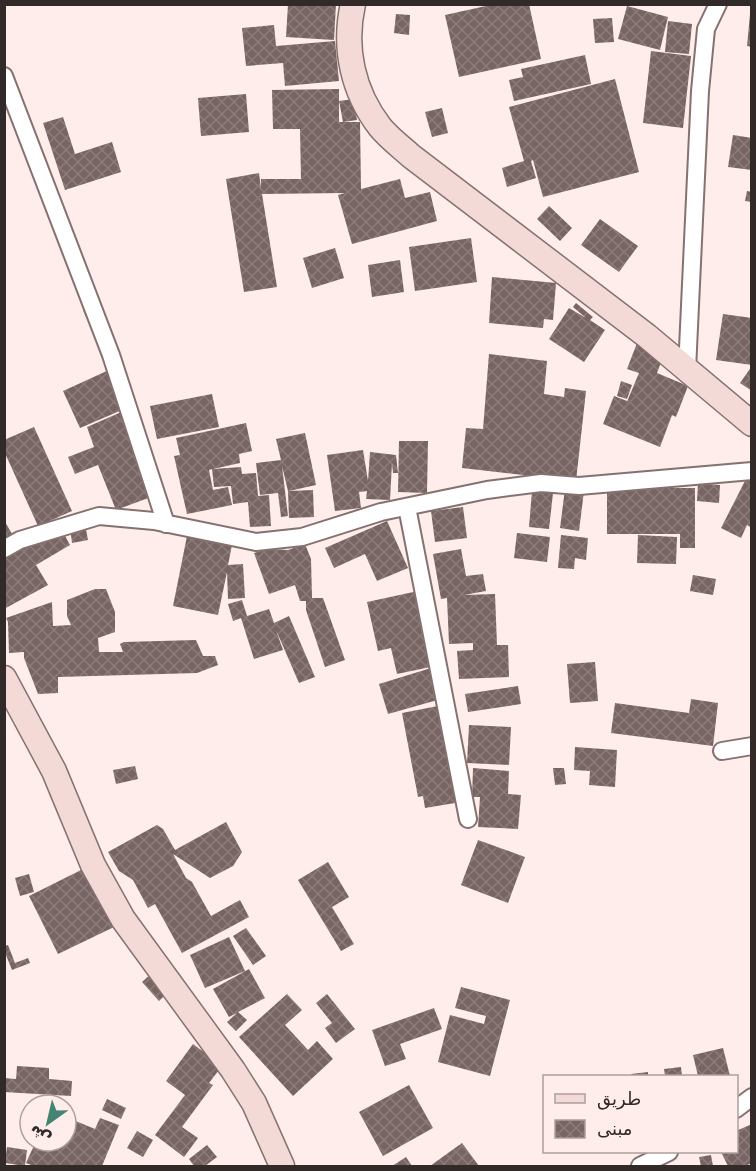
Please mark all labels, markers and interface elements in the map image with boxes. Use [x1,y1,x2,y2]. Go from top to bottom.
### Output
legend [543,1075,738,1153]
text: طريق [597,1088,641,1110]
north arrow [18,1093,78,1153]
text: مبنى [597,1118,633,1139]
text: ش [25,1121,54,1149]

